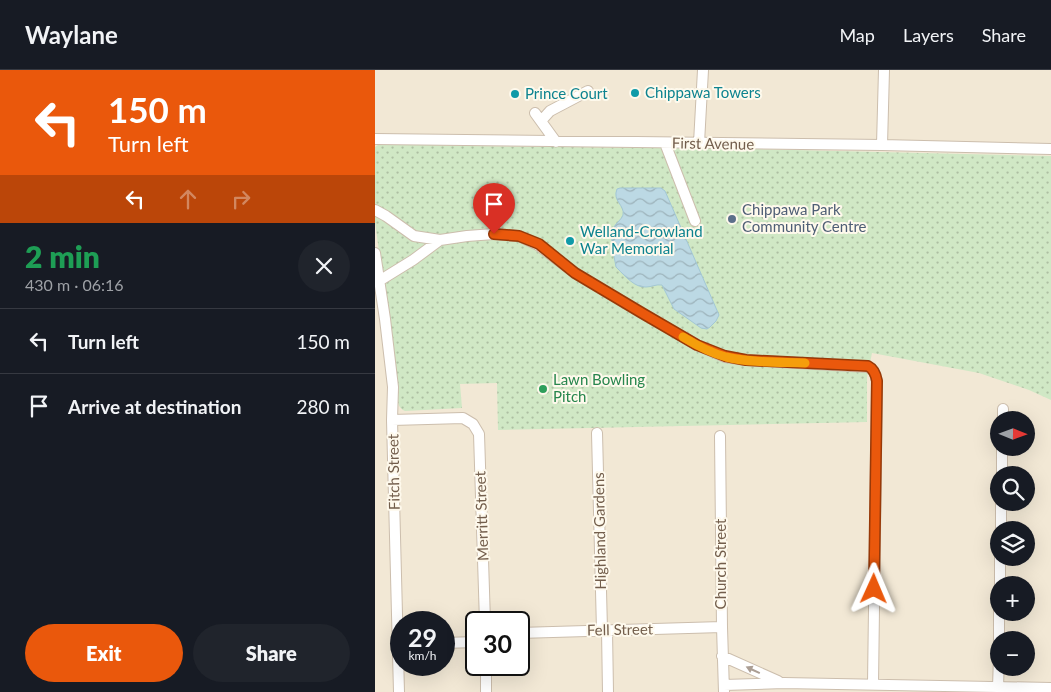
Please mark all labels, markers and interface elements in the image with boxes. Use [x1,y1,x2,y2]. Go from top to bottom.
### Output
text: Waylane [25,20,118,49]
text: Map [839,24,875,46]
text: Layers [903,24,954,46]
text: Share [982,24,1026,46]
place label: Chippawa Towers [645,83,761,101]
place label: Prince Court [525,84,608,102]
marker: Chippawa Towers [629,87,641,99]
text: 150 m [108,88,207,130]
marker: Prince Court [509,88,521,100]
icon: left [25,90,90,155]
text: Turn left [108,130,189,157]
street label: First Avenue [672,133,754,153]
pin [473,183,515,234]
icon: left [121,185,149,213]
icon: ahead [174,185,202,213]
icon: right [227,185,255,213]
icon: arrive [480,190,508,218]
place label: Chippawa Park Community Centre [742,200,867,235]
marker: Chippawa Park Community Centre [726,213,738,225]
place label: Welland-Crowland War Memorial [580,222,703,257]
marker: Welland-Crowland War Memorial [564,235,576,247]
text: 2 min [25,238,100,274]
button: close [298,240,350,292]
text: 430 m · 06:16 [25,275,124,294]
icon: left [25,327,53,355]
text: Turn left [68,330,139,353]
text: 150 m [296,330,350,353]
place label: Lawn Bowling Pitch [553,370,645,405]
marker: Lawn Bowling Pitch [537,383,549,395]
icon: arrive [25,392,53,420]
text: Arrive at destination [68,395,241,418]
text: 280 m [296,395,350,418]
north arrow [990,411,1035,456]
map controls [990,411,1035,676]
street label: Fitch Street [383,433,403,510]
button: search [990,466,1035,511]
street label: Merritt Street [470,470,492,561]
street label: Highland Gardens [589,472,609,590]
street label: Church Street [711,518,729,609]
button: layers [990,521,1035,566]
position arrow [847,562,899,614]
button: + [990,576,1035,621]
speed limit sign: 30 [465,611,530,676]
street label: Fell Street [587,619,654,639]
text: 29 [408,622,437,652]
button: Exit [25,624,183,682]
button: Share [193,624,350,682]
button: − [990,631,1035,676]
text: km/h [408,648,437,663]
one-way arrow [746,666,760,674]

